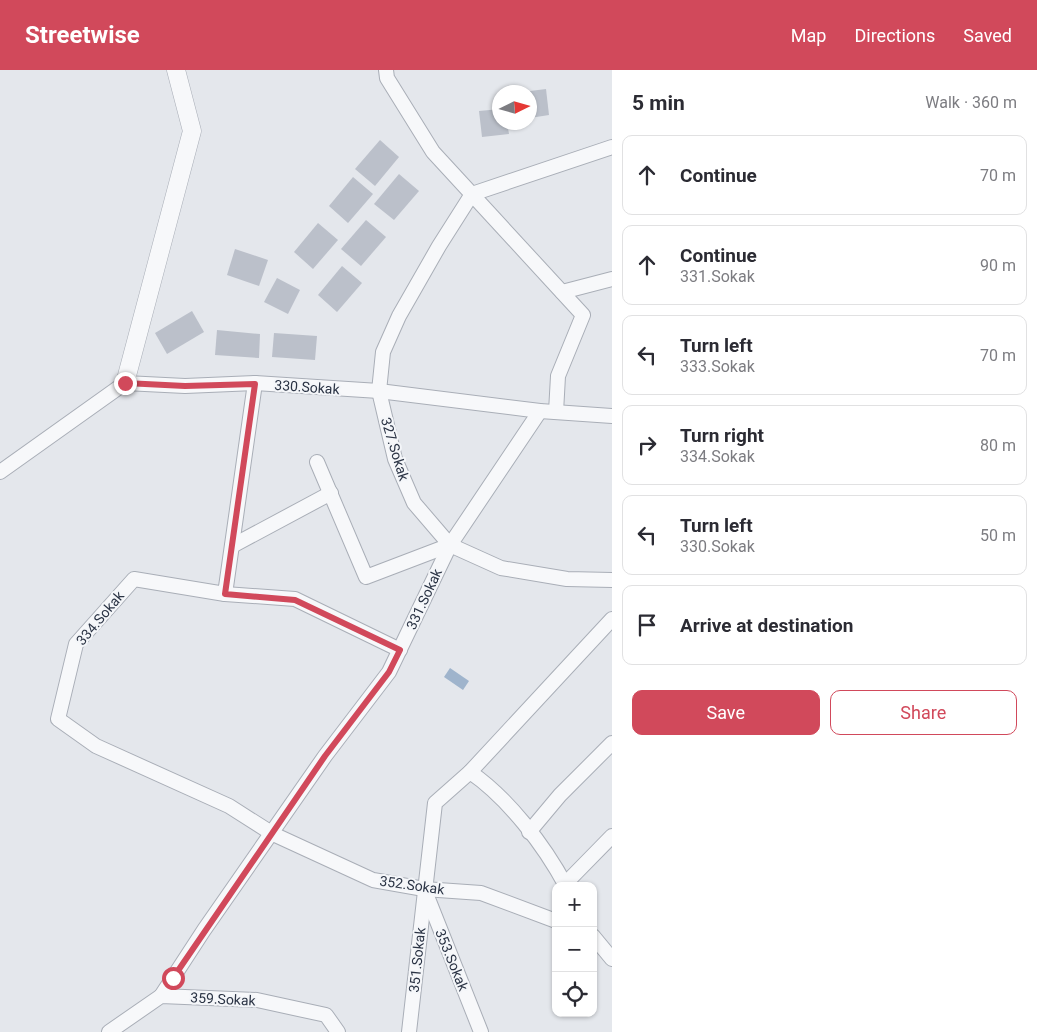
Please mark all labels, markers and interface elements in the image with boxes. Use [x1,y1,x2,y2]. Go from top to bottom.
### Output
text: Streetwise [25,21,140,49]
text: Map [791,25,826,46]
text: Directions [854,25,935,46]
text: Saved [963,25,1012,46]
north arrow [492,85,537,130]
text: 5 min [632,91,685,115]
text: Walk · 360 m [925,93,1017,112]
icon: ahead [633,161,661,189]
text: Continue [680,164,757,187]
text: 70 m [980,166,1016,185]
text: Continue [680,244,757,267]
icon: ahead [633,251,661,279]
text: 90 m [980,256,1016,275]
text: 331.Sokak [680,267,755,286]
text: Turn left [680,334,753,357]
icon: left [633,341,661,369]
text: 70 m [980,346,1016,365]
text: 333.Sokak [680,357,755,376]
route end [114,372,137,395]
street label: 330.Sokak [274,377,341,397]
street label: 327.Sokak [378,415,412,483]
text: Turn right [680,424,764,447]
icon: right [633,431,661,459]
text: 80 m [980,436,1016,455]
text: 334.Sokak [680,447,755,466]
text: Turn left [680,514,753,537]
icon: left [633,521,661,549]
text: 50 m [980,526,1016,545]
text: 330.Sokak [680,537,755,556]
street label: 331.Sokak [403,565,445,632]
street label: 334.Sokak [73,587,128,648]
icon: arrive [633,611,661,639]
text: Arrive at destination [680,614,853,637]
button: Save [632,690,820,735]
button: Share [830,690,1017,735]
street label: 352.Sokak [379,873,446,898]
map controls [552,882,597,1017]
button: + [552,882,597,927]
street label: 351.Sokak [406,926,428,993]
street label: 353.Sokak [432,927,472,994]
button: − [552,927,597,972]
route start [162,967,185,990]
button: locate [552,972,597,1017]
street label: 359.Sokak [190,989,257,1009]

